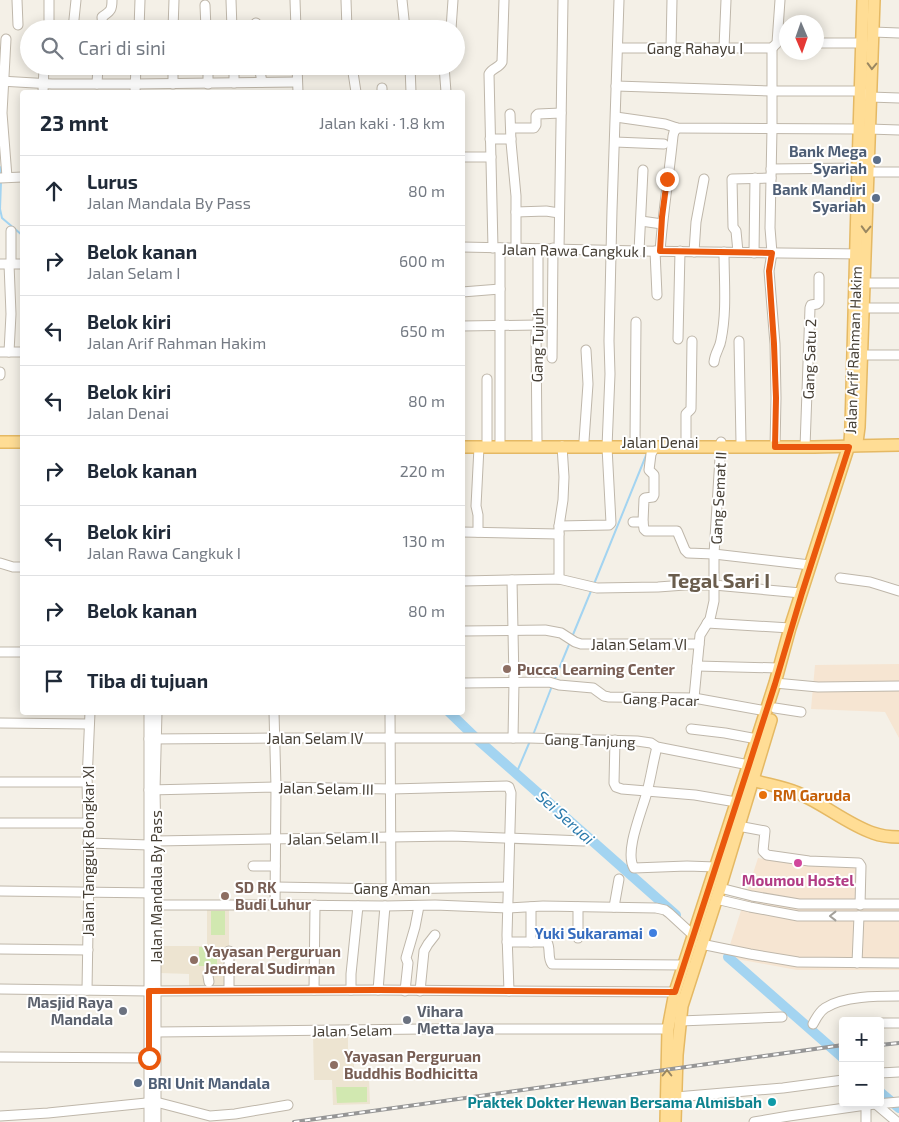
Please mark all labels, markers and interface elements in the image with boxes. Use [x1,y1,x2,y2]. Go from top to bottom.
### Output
north arrow [779,15,824,60]
search box [20,20,465,75]
icon: search [38,34,66,62]
text: Cari di sini [78,36,166,59]
street label: Gang Rahayu I [647,39,743,57]
one-way arrow [866,62,877,70]
text: 23 mnt [40,110,108,135]
text: Jalan kaki · 1.8 km [319,113,445,132]
place label: Bank Mega Syariah [789,142,867,178]
marker: Bank Mega Syariah [871,154,883,166]
route end [656,168,679,191]
text: Lurus [87,170,138,193]
icon: ahead [40,177,68,205]
place label: Bank Mandiri Syariah [772,180,866,216]
text: 80 m [408,181,445,200]
marker: Bank Mandiri Syariah [870,192,882,204]
text: Jalan Mandala By Pass [87,193,251,212]
one-way arrow [861,225,872,233]
text: Belok kanan [87,240,197,263]
street label: Jalan Rawa Cangkuk I [502,240,646,260]
icon: right [40,247,68,275]
text: 600 m [399,251,445,270]
text: Jalan Selam I [87,263,181,282]
street label: Jalan Arif Rahman Hakim [841,266,865,434]
street label: Gang Tujuh [527,308,548,383]
text: Belok kiri [87,310,171,333]
icon: left [40,317,68,345]
street label: Gang Satu 2 [799,318,819,400]
text: 650 m [400,321,445,340]
text: Jalan Arif Rahman Hakim [87,333,266,352]
text: Belok kiri [87,380,171,403]
icon: left [40,387,68,415]
text: 80 m [408,391,445,410]
text: Jalan Denai [87,403,169,422]
street label: Jalan Denai [622,433,698,451]
street label: Gang Semat II [707,451,729,545]
icon: right [40,457,68,485]
text: Belok kanan [87,459,197,482]
text: 220 m [400,461,445,480]
text: Belok kiri [87,520,171,543]
icon: left [40,527,68,555]
text: 130 m [403,531,445,550]
text: Jalan Rawa Cangkuk I [87,543,241,562]
district label: Tegal Sari I [668,568,770,592]
icon: right [40,597,68,625]
text: Belok kanan [87,599,197,622]
text: 80 m [408,601,445,620]
street label: Jalan Selam VI [591,635,687,653]
place label: Pucca Learning Center [517,660,676,678]
marker: Pucca Learning Center [501,663,513,675]
icon: arrive [40,667,68,695]
text: Tiba di tujuan [87,669,208,692]
street label: Gang Pacar [622,689,700,709]
street label: Jalan Selam IV [267,729,363,747]
street label: Gang Tanjung [544,729,637,752]
street label: Jalan Tangguk Bongkar XI [79,766,97,936]
street label: Jalan Selam III [278,778,374,798]
water label: Sei Seruai [533,786,599,848]
place label: RM Garuda [773,786,851,804]
marker: RM Garuda [757,789,769,801]
street label: Jalan Mandala By Pass [147,810,165,964]
street label: Jalan Selam II [287,828,379,848]
marker: Moumou Hostel [792,857,804,869]
place label: Moumou Hostel [742,871,854,889]
place label: SD RK Budi Luhur [235,878,312,913]
street label: Gang Aman [353,879,431,897]
marker: SD RK Budi Luhur [219,890,231,902]
one-way arrow [829,911,836,921]
place label: Yuki Sukaramai [535,924,643,942]
marker: Yuki Sukaramai [647,927,659,939]
place label: Yayasan Perguruan Jenderal Sudirman [204,942,341,977]
marker: Yayasan Perguruan Jenderal Sudirman [188,954,200,966]
place label: Masjid Raya Mandala [27,993,113,1028]
place label: Vihara Metta Jaya [417,1002,494,1038]
marker: Masjid Raya Mandala [117,1005,129,1017]
marker: Vihara Metta Jaya [401,1014,413,1026]
map controls [839,1017,884,1107]
button: + [839,1017,884,1062]
street label: Jalan Selam [312,1020,392,1040]
route start [138,1047,161,1070]
place label: Yayasan Perguruan Buddhis Bodhicitta [344,1047,481,1082]
marker: Yayasan Perguruan Buddhis Bodhicitta [328,1059,340,1071]
button: − [839,1062,884,1107]
one-way arrow [662,1069,672,1077]
place label: BRI Unit Mandala [148,1074,270,1092]
marker: BRI Unit Mandala [132,1077,144,1089]
place label: Praktek Dokter Hewan Bersama Almisbah [467,1093,762,1111]
marker: Praktek Dokter Hewan Bersama Almisbah [766,1096,778,1108]

